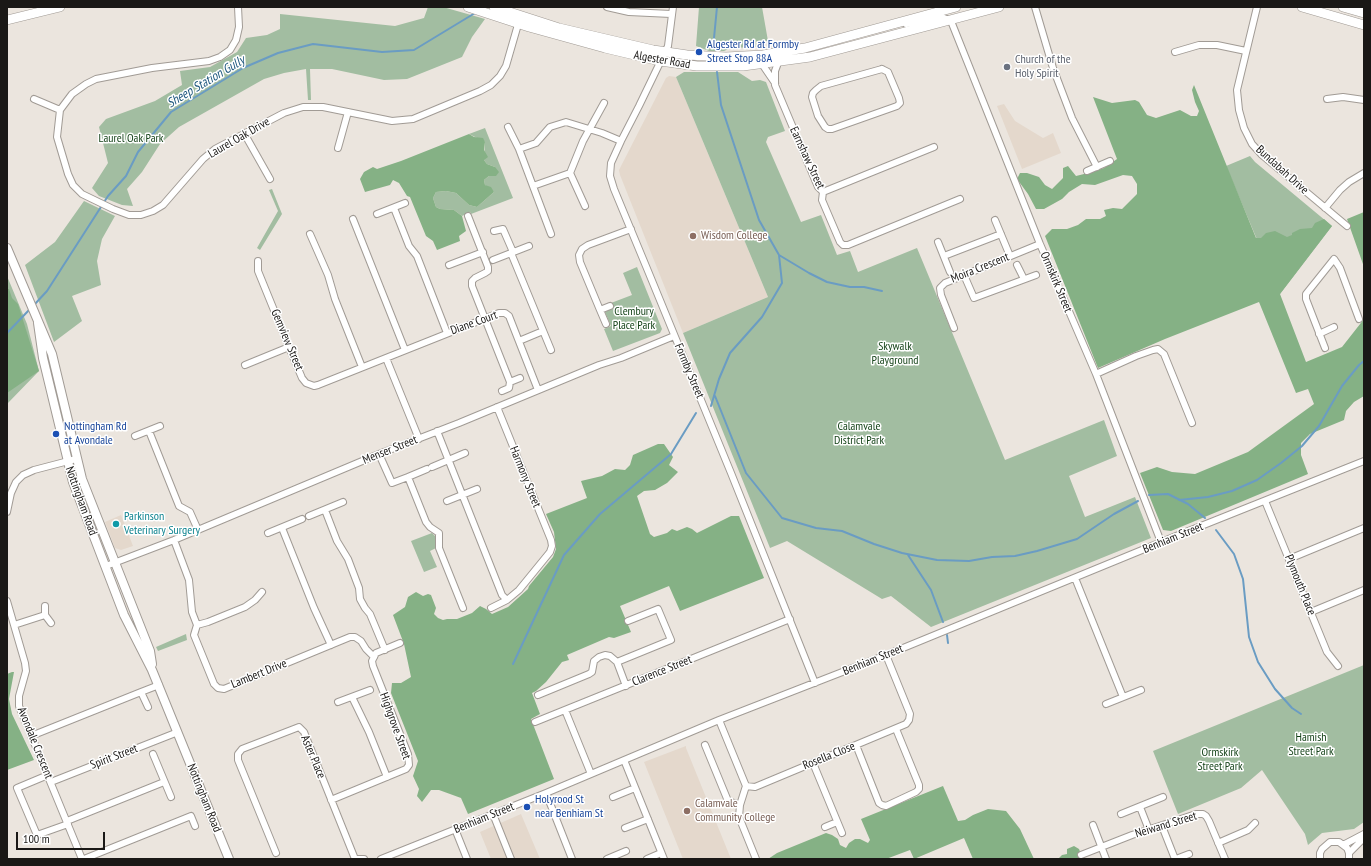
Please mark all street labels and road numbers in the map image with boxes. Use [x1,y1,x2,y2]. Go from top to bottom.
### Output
street label: Algester Road [633,48,691,72]
street label: Laurel Oak Drive [206,115,272,161]
street label: Earnshaw Street [786,125,828,191]
street label: Bundabah Drive [1253,143,1311,197]
street label: Moira Crescent [949,250,1011,286]
street label: Ormskirk Street [1037,250,1075,314]
street label: Gemview Street [268,307,306,373]
street label: Diane Court [449,308,499,338]
street label: Formby Street [671,341,707,401]
street label: Menser Street [361,433,419,467]
street label: Harmony Street [506,444,544,510]
street label: Nottingham Road [62,465,100,537]
street label: Benhiam Street [1141,519,1205,557]
street label: Plymouth Place [1281,553,1319,617]
street label: Benhiam Street [841,641,905,679]
street label: Clarence Street [630,653,694,689]
street label: Lambert Drive [229,656,289,692]
street label: Highgrove Street [376,691,414,761]
street label: Avondale Crescent [14,705,56,781]
street label: Aster Place [297,733,329,781]
street label: Rosella Close [801,739,857,773]
street label: Spirit Street [88,741,140,773]
street label: Nottingham Road [184,762,224,834]
street label: Benhiam Street [452,799,516,837]
street label: Neiwand Street [1133,809,1199,841]

